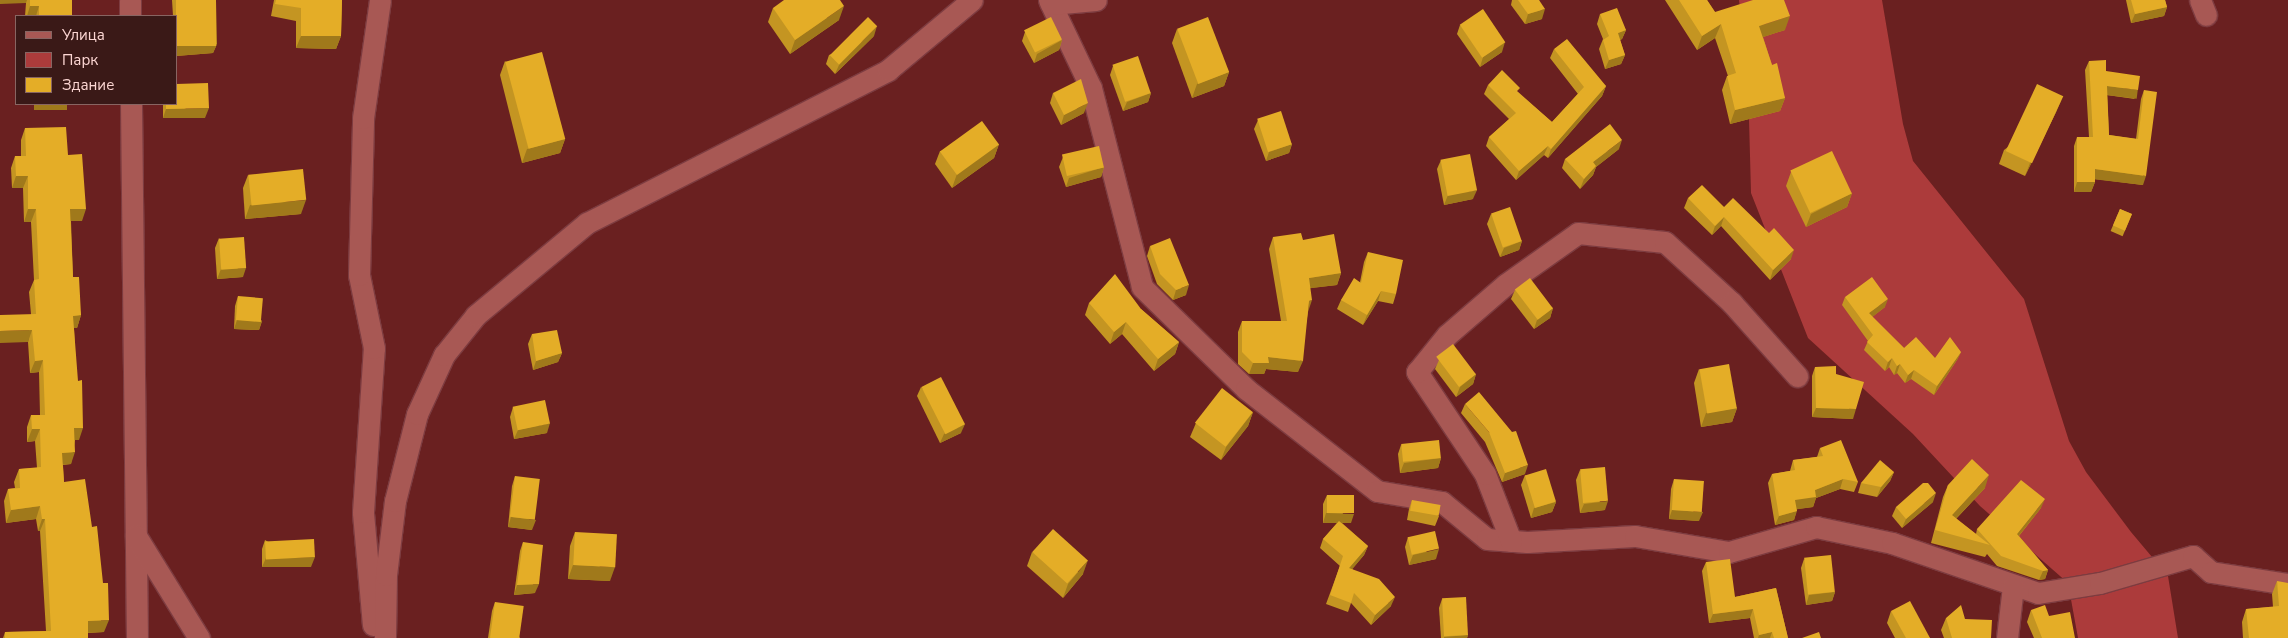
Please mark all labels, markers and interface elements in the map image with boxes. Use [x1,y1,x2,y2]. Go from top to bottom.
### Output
legend [15,15,178,105]
text: Улица [62,25,105,45]
text: Парк [62,50,98,70]
text: Здание [62,75,114,95]

